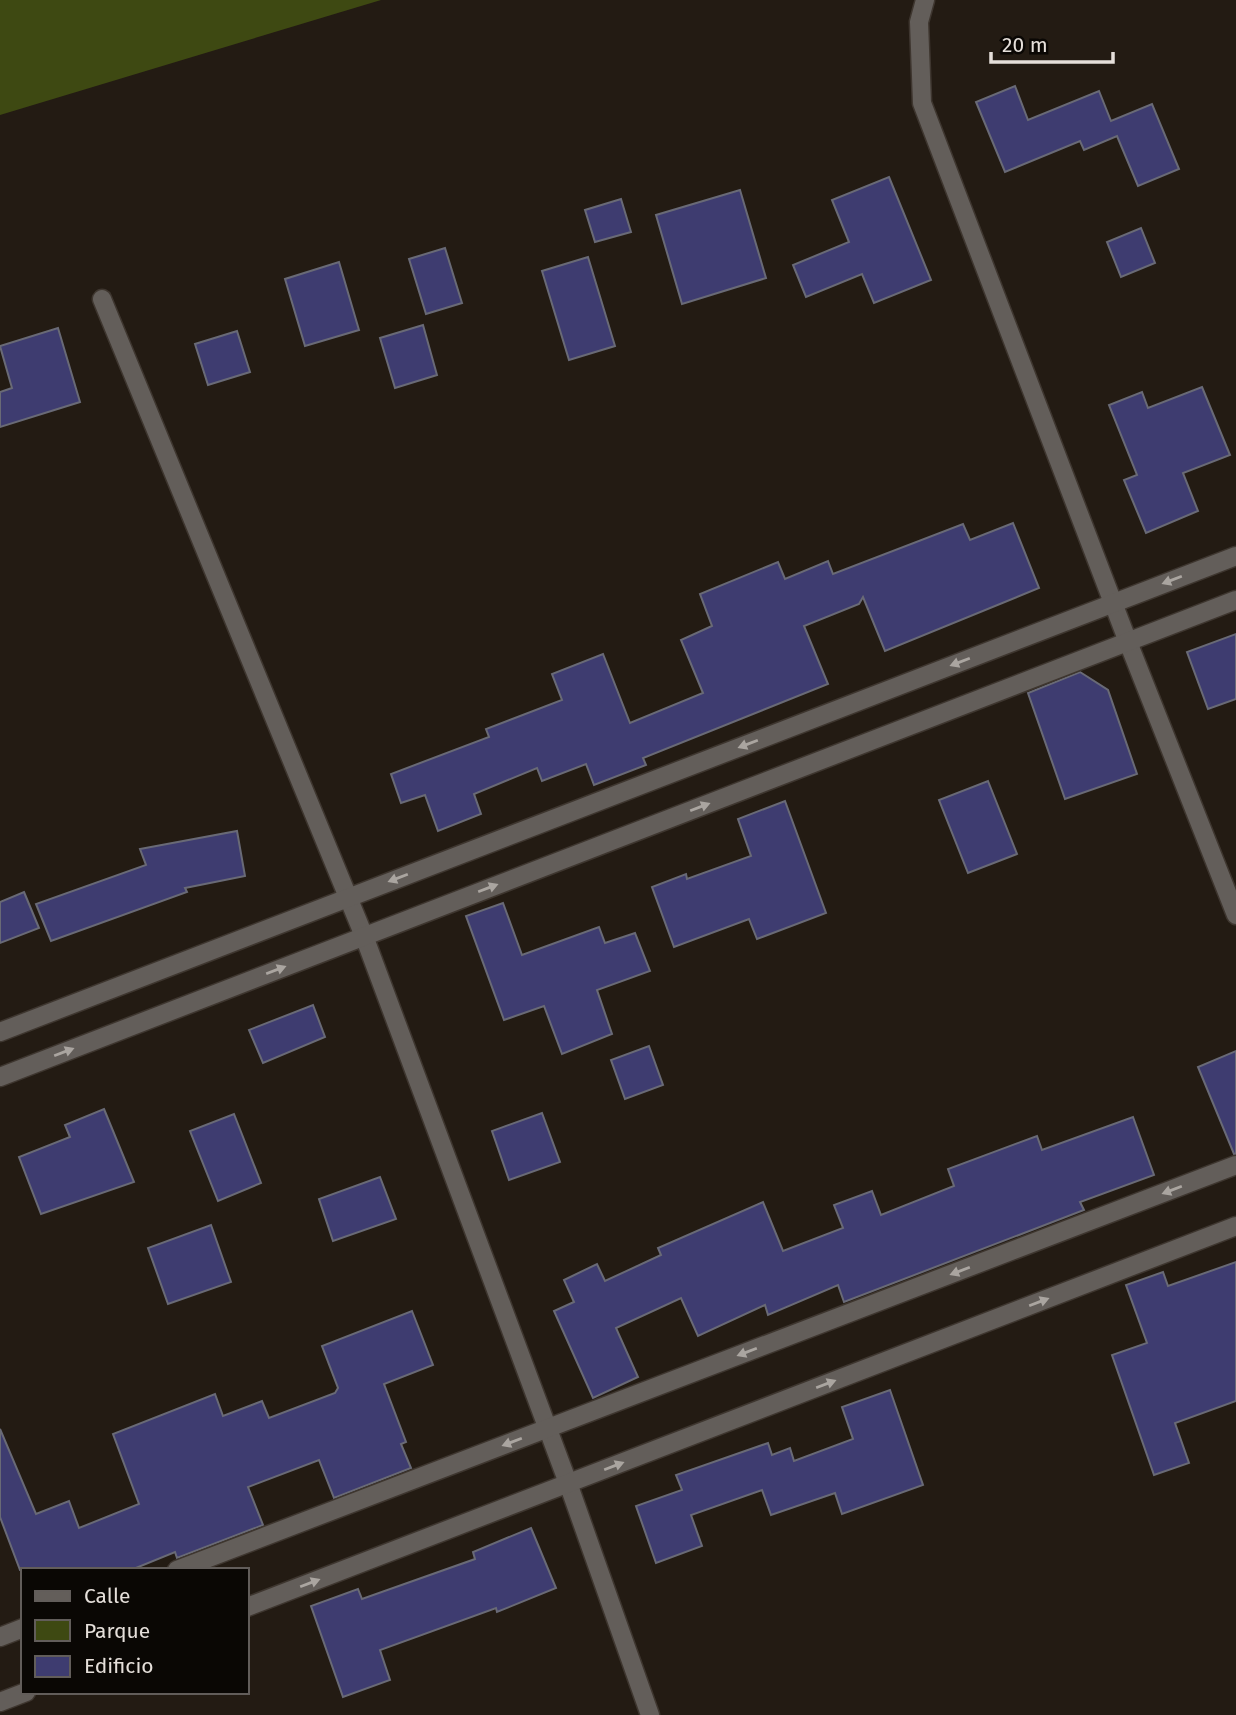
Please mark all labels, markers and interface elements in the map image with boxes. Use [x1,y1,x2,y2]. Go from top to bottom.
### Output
scale bar [991,21,1114,65]
text: 20 m [1002,32,1048,58]
one-way arrow [1162,575,1183,586]
one-way arrow [949,657,970,668]
one-way arrow [737,738,758,749]
one-way arrow [690,801,711,812]
one-way arrow [388,873,409,884]
one-way arrow [478,883,499,894]
one-way arrow [266,965,287,976]
one-way arrow [53,1047,74,1058]
one-way arrow [1162,1184,1183,1195]
one-way arrow [949,1266,970,1277]
one-way arrow [1028,1296,1049,1307]
one-way arrow [737,1347,758,1358]
one-way arrow [816,1378,837,1389]
one-way arrow [501,1437,522,1448]
one-way arrow [604,1460,625,1471]
legend [21,1568,248,1694]
one-way arrow [300,1577,321,1588]
text: Calle [84,1583,130,1609]
text: Parque [84,1618,150,1644]
text: Edificio [84,1653,154,1679]

